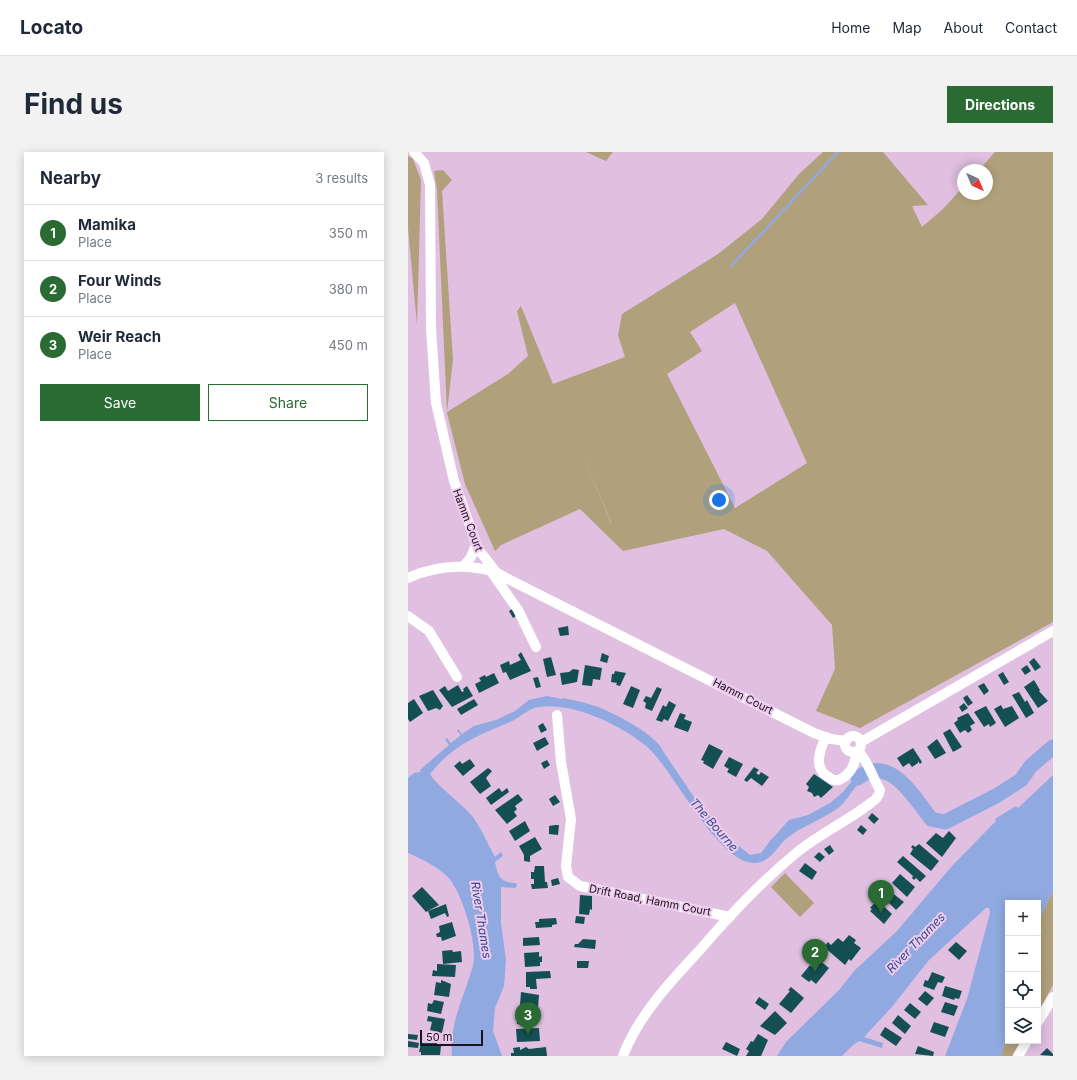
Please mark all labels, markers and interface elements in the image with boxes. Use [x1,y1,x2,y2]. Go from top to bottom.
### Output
text: Locato [20,16,83,39]
text: Home [831,19,870,36]
text: Map [892,19,922,36]
text: About [944,19,983,36]
text: Contact [1005,19,1057,36]
button: Directions [947,86,1053,123]
text: Find us [24,87,123,121]
north arrow [957,164,993,200]
text: Nearby [40,168,101,188]
text: 3 results [315,170,368,186]
text: Mamika [78,215,136,234]
text: 1 [50,225,56,241]
text: 350 m [329,225,368,241]
text: Place [78,234,112,250]
text: Four Winds [78,271,161,290]
text: 2 [49,281,57,297]
text: 380 m [329,281,368,297]
text: Place [78,290,112,306]
text: Weir Reach [78,327,161,346]
text: 3 [49,337,57,353]
text: 450 m [328,337,368,353]
text: Place [78,346,112,362]
button: Save [40,384,200,421]
button: Share [208,384,368,421]
street label: Hamm Court [450,487,486,554]
your location [709,490,729,510]
street label: Hamm Court [711,675,776,717]
water label: The Bourne [687,795,742,855]
water label: River Thames [468,880,495,960]
pin: 1 [868,880,894,913]
street label: Drift Road, Hamm Court [588,881,713,919]
map controls [1005,900,1041,1044]
button: + [1005,900,1041,936]
water label: River Thames [883,909,948,976]
button: − [1005,936,1041,972]
pin: 2 [802,939,828,972]
button: locate [1005,972,1041,1008]
pin: 3 [515,1002,541,1035]
button: layers [1005,1008,1041,1044]
scale bar [420,1028,483,1047]
text: 50 m [426,1030,452,1044]

